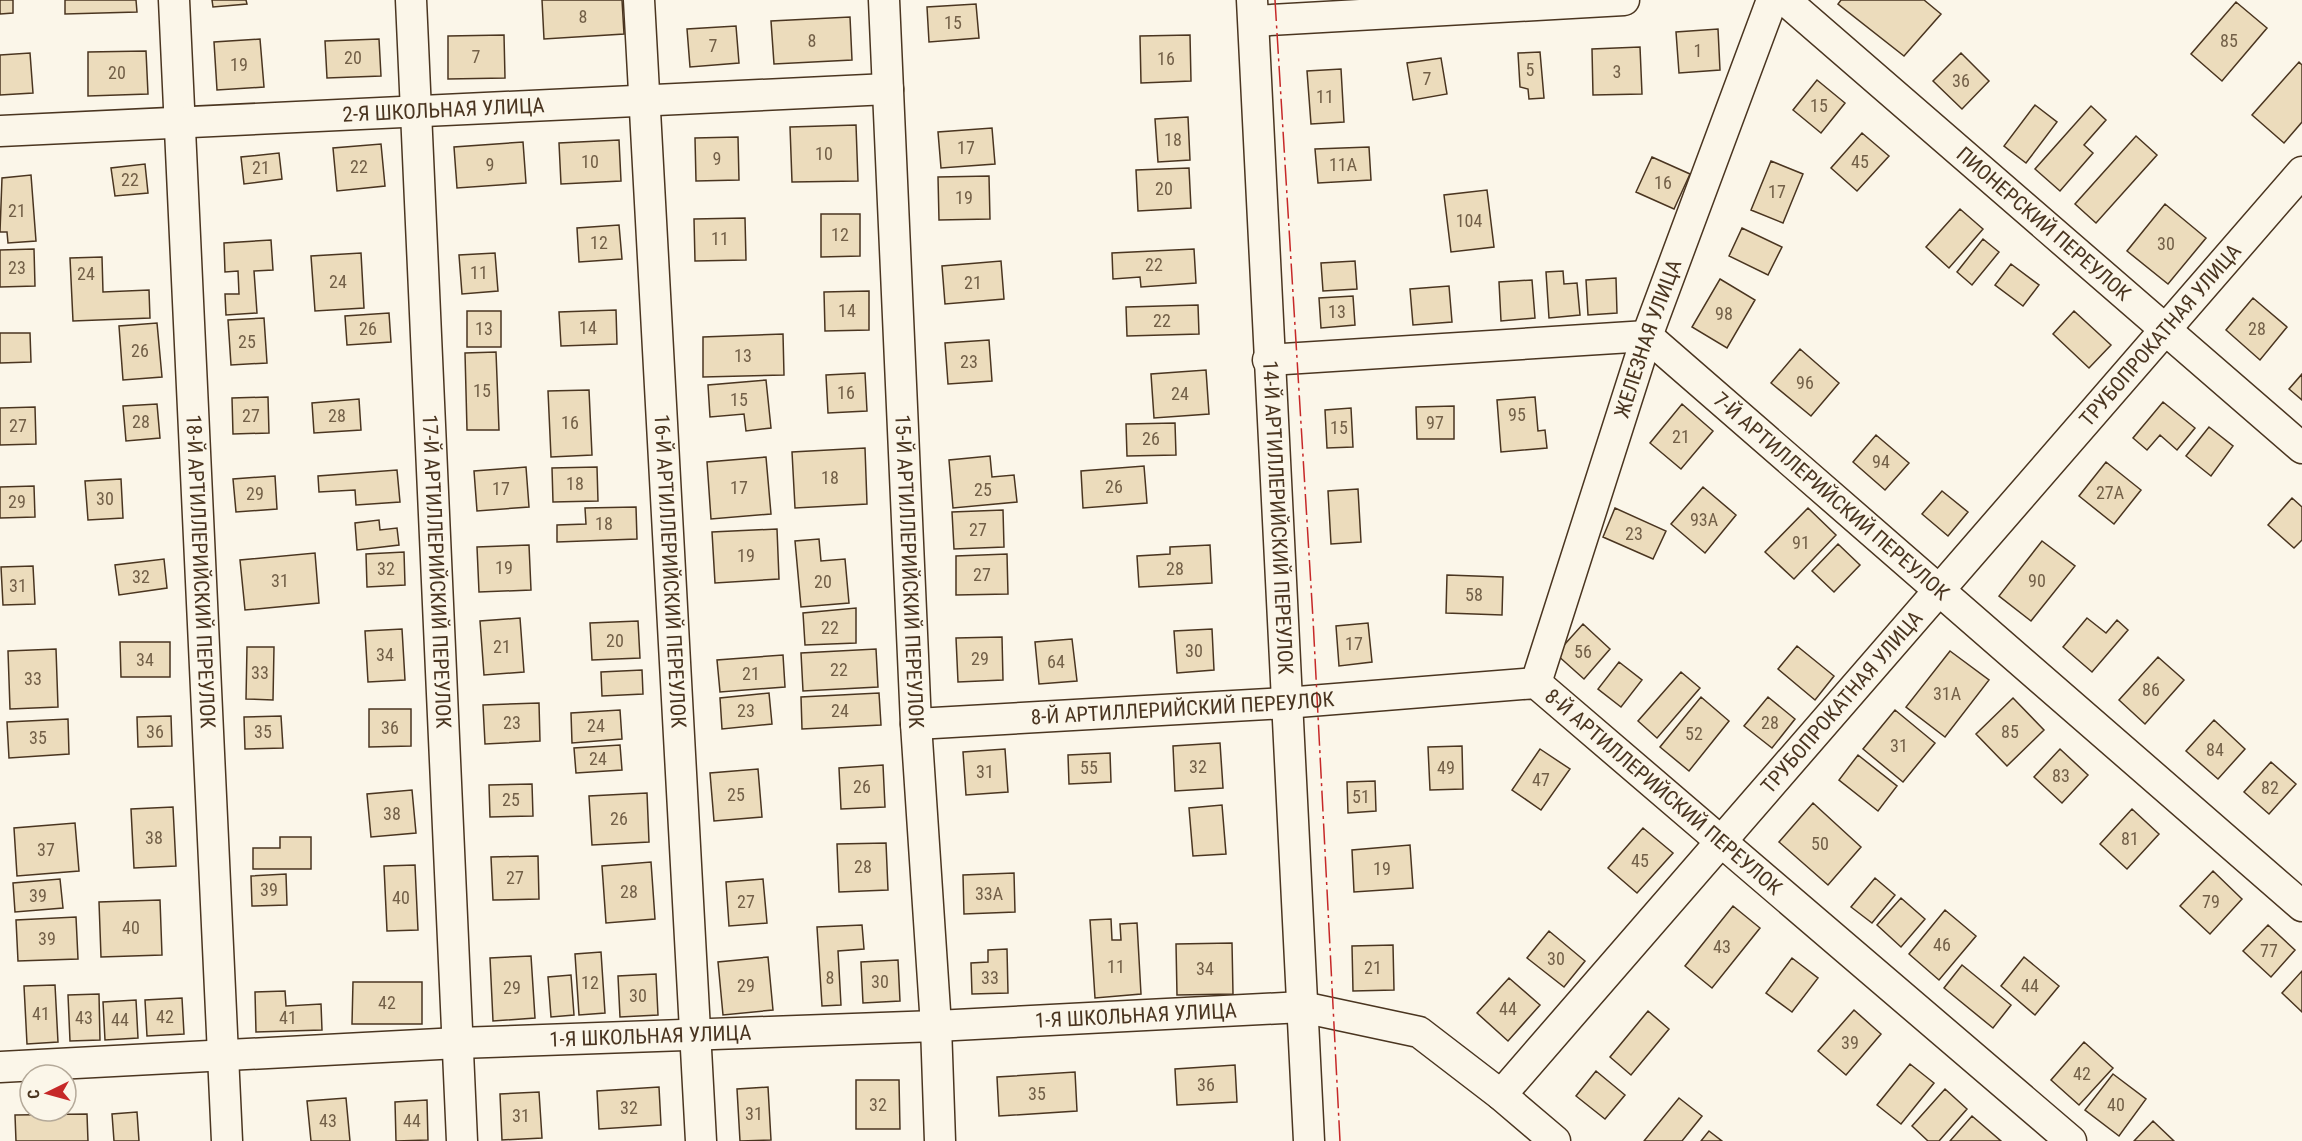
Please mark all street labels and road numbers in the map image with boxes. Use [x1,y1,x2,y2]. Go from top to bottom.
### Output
street label: 2-Я ШКОЛЬНАЯ УЛИЦА [342,93,545,127]
street label: ПИОНЕРСКИЙ ПЕРЕУЛОК [1952,142,2135,306]
street label: ТРУБОПРОКАТНАЯ УЛИЦА [2075,239,2246,431]
street label: ЖЕЛЕЗНАЯ УЛИЦА [1610,256,1686,421]
street label: 14-Й АРТИЛЛЕРИЙСКИЙ ПЕРЕУЛОК [1258,360,1298,675]
street label: 7-Й АРТИЛЛЕРИЙСКИЙ ПЕРЕУЛОК [1709,388,1954,605]
street label: 18-Й АРТИЛЛЕРИЙСКИЙ ПЕРЕУЛОК [181,414,220,729]
street label: 17-Й АРТИЛЛЕРИЙСКИЙ ПЕРЕУЛОК [418,414,456,729]
street label: 16-Й АРТИЛЛЕРИЙСКИЙ ПЕРЕУЛОК [650,414,691,729]
street label: 15-Й АРТИЛЛЕРИЙСКИЙ ПЕРЕУЛОК [890,414,928,729]
street label: ТРУБОПРОКАТНАЯ УЛИЦА [1756,606,1927,798]
street label: 8-Й АРТИЛЛЕРИЙСКИЙ ПЕРЕУЛОК [1540,684,1787,900]
street label: 8-Й АРТИЛЛЕРИЙСКИЙ ПЕРЕУЛОК [1030,687,1335,729]
street label: 1-Я ШКОЛЬНАЯ УЛИЦА [1034,998,1237,1033]
street label: 1-Я ШКОЛЬНАЯ УЛИЦА [549,1021,752,1052]

